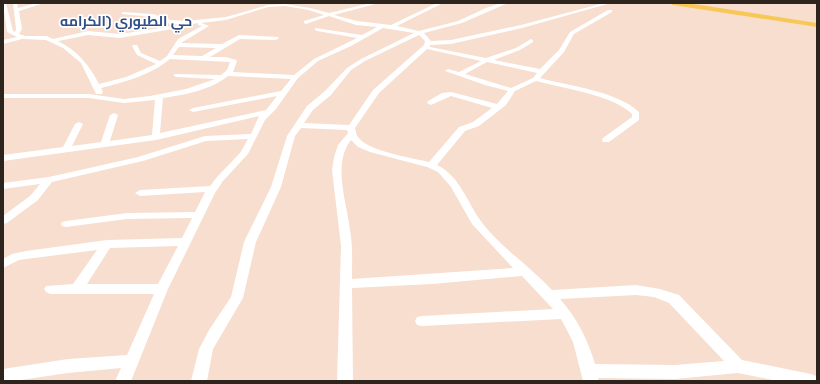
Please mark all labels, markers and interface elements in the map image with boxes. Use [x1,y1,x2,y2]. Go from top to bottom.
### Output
district label: حي الطيوري (الكرامه [60,12,192,33]

